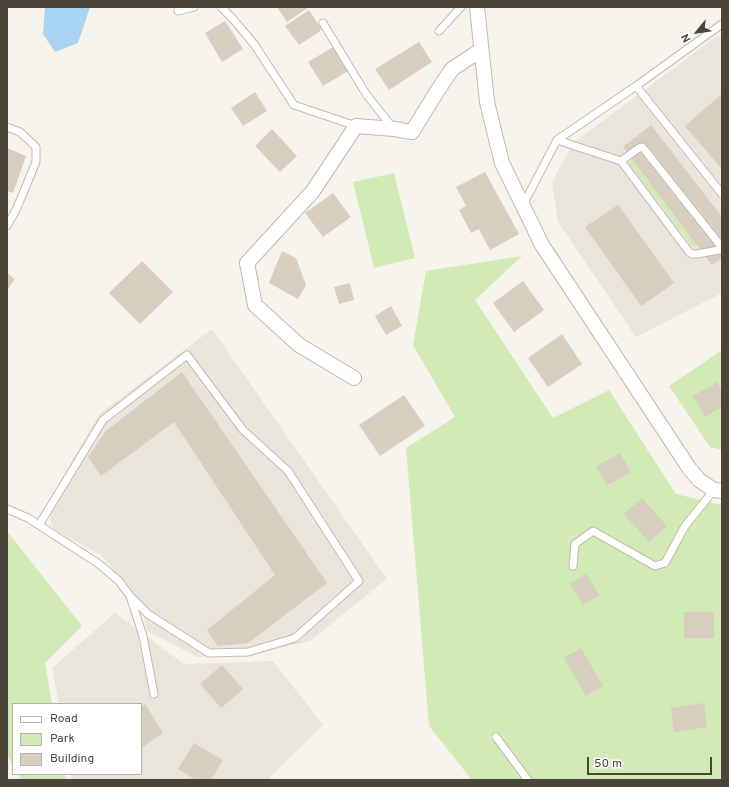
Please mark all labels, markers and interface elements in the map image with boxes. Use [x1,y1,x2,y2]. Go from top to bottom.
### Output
north arrow [677,12,717,52]
text: N [678,31,695,45]
legend [12,703,142,775]
text: Road [50,711,78,727]
text: Park [50,731,75,747]
scale bar [589,749,714,775]
text: Building [50,751,94,767]
text: 50 m [594,756,622,772]

